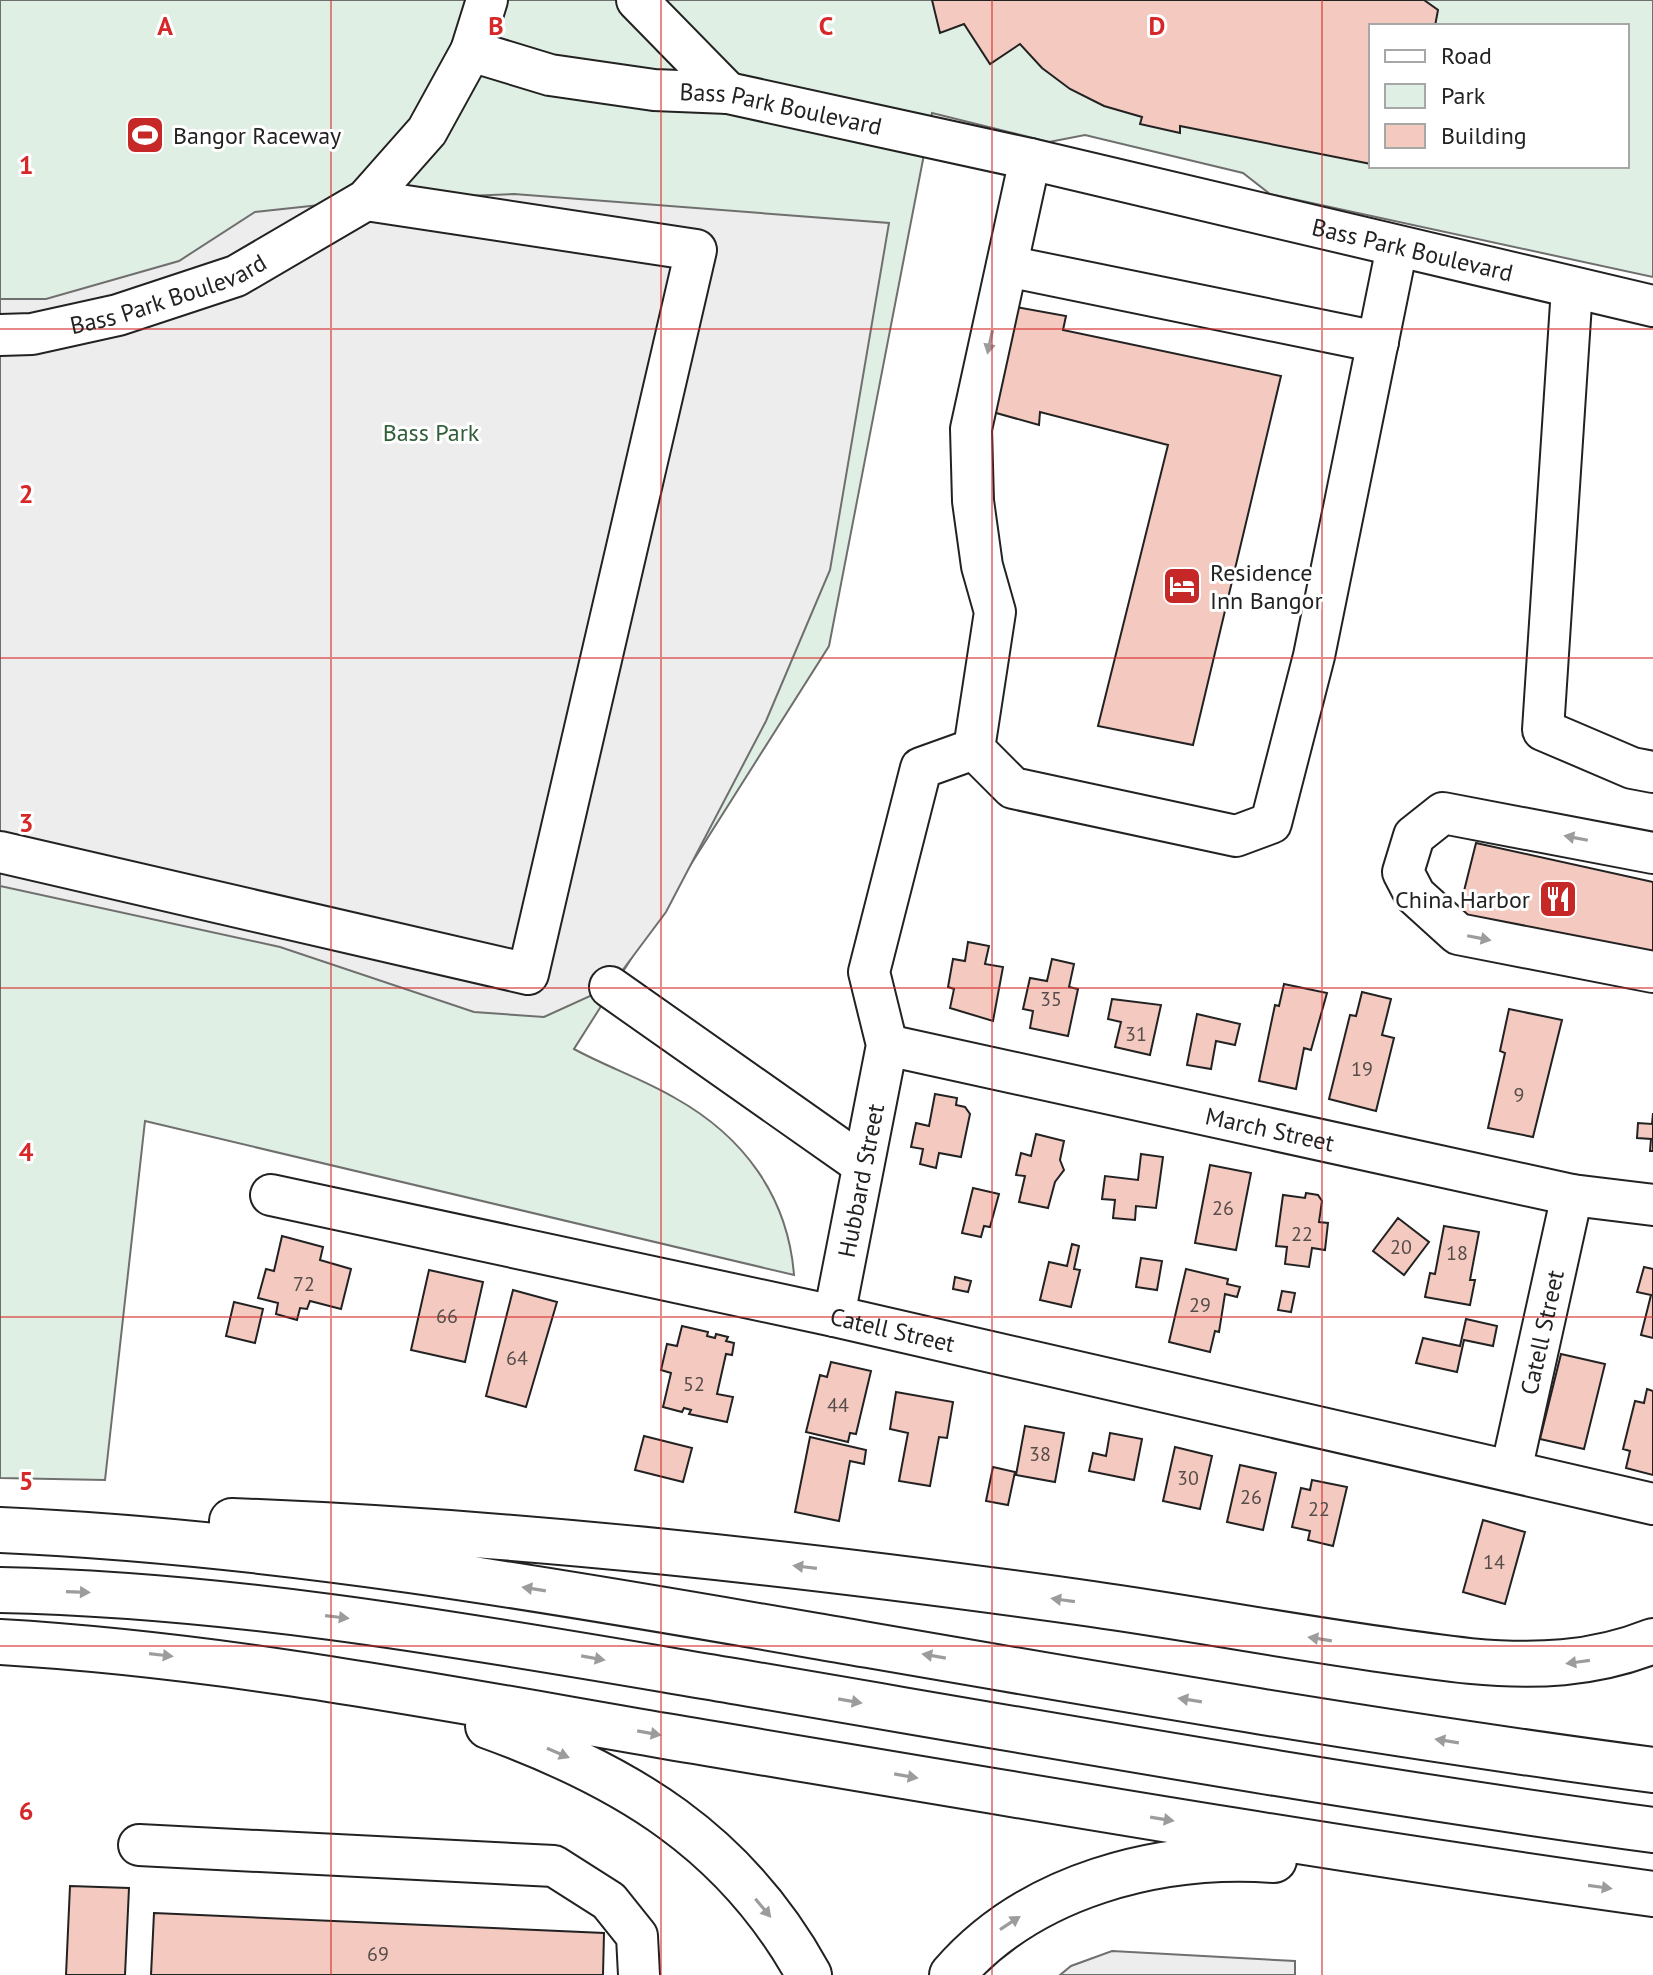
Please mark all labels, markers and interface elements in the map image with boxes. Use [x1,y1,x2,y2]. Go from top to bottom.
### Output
text: A [157,9,173,42]
text: B [488,9,504,42]
text: C [819,9,833,42]
text: D [1149,9,1165,42]
legend [1369,24,1629,168]
text: Road [1441,40,1492,71]
street label: Bass Park Boulevard [679,76,885,142]
text: Park [1441,80,1486,111]
sports icon: Bangor Raceway [124,114,166,156]
place label: Bangor Raceway [173,120,341,151]
text: Building [1441,120,1527,151]
text: 1 [19,148,33,181]
street label: Bass Park Boulevard [1309,211,1516,288]
street label: Bass Park Boulevard [67,246,272,341]
one-way arrow [983,330,996,355]
park label: Bass Park [383,417,480,448]
text: 2 [19,477,33,510]
place label: Residence Inn Bangor [1210,557,1323,616]
hotel icon: Residence Inn Bangor [1161,565,1203,607]
text: 3 [19,806,33,839]
one-way arrow [1564,832,1589,844]
restaurant icon: China Harbor [1537,878,1579,920]
place label: China Harbor [1395,884,1530,915]
one-way arrow [1467,932,1492,945]
house number: 35 [1040,986,1062,1012]
house number: 31 [1125,1021,1147,1047]
house number: 19 [1351,1056,1373,1082]
house number: 9 [1514,1082,1524,1108]
street label: March Street [1203,1100,1337,1158]
street label: Hubbard Street [830,1101,891,1260]
text: 4 [19,1135,34,1168]
house number: 26 [1212,1195,1234,1221]
house number: 22 [1291,1221,1313,1247]
house number: 20 [1390,1234,1412,1260]
house number: 18 [1446,1240,1468,1266]
street label: Catell Street [1513,1267,1570,1398]
house number: 72 [293,1271,315,1297]
house number: 29 [1189,1292,1211,1318]
street label: Catell Street [827,1300,958,1359]
house number: 66 [436,1303,458,1329]
house number: 64 [506,1345,528,1371]
house number: 52 [683,1371,705,1397]
house number: 44 [827,1392,849,1418]
house number: 38 [1029,1441,1051,1467]
text: 5 [19,1464,33,1497]
house number: 30 [1177,1465,1199,1491]
house number: 26 [1240,1484,1262,1510]
house number: 22 [1308,1496,1330,1522]
house number: 14 [1483,1549,1505,1575]
one-way arrow [792,1561,817,1574]
one-way arrow [521,1582,546,1595]
one-way arrow [66,1586,91,1599]
one-way arrow [1050,1593,1075,1606]
one-way arrow [325,1610,350,1623]
one-way arrow [1307,1632,1332,1645]
one-way arrow [149,1649,174,1662]
one-way arrow [921,1650,946,1662]
one-way arrow [581,1652,606,1664]
one-way arrow [1565,1655,1590,1668]
one-way arrow [1177,1693,1202,1706]
one-way arrow [838,1696,863,1708]
one-way arrow [637,1727,662,1740]
one-way arrow [1434,1735,1459,1747]
one-way arrow [546,1746,570,1759]
one-way arrow [894,1771,919,1783]
text: 6 [19,1794,33,1827]
one-way arrow [1150,1813,1175,1826]
one-way arrow [1588,1881,1613,1894]
one-way arrow [754,1898,771,1918]
one-way arrow [999,1917,1021,1931]
house number: 69 [367,1941,389,1967]

